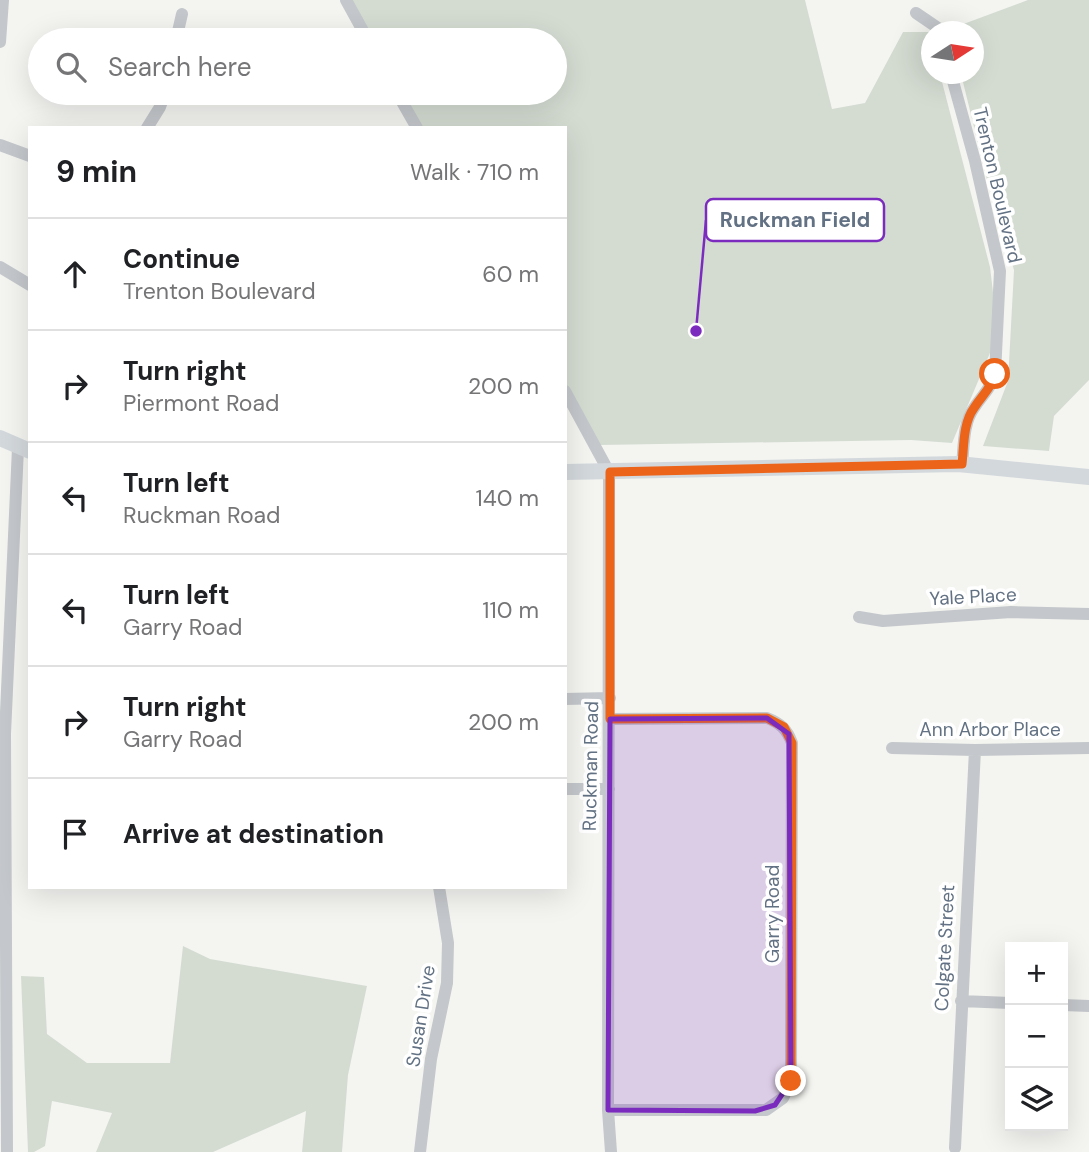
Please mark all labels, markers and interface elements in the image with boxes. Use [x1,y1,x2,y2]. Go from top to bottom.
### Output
north arrow [921,21,984,84]
search box [28,28,567,105]
icon: search [52,48,90,86]
text: Search here [108,50,251,84]
street label: Trenton Boulevard [967,105,1028,265]
text: 9 min [56,152,137,191]
text: Walk · 710 m [410,157,539,187]
callout: Ruckman Field [706,199,884,241]
text: Ruckman Field [720,206,870,234]
text: Continue [123,242,240,276]
icon: ahead [56,255,94,293]
text: 60 m [482,259,539,289]
text: Trenton Boulevard [123,276,316,306]
text: Turn right [123,354,247,388]
route start [979,358,1010,389]
icon: right [56,367,94,405]
text: 200 m [468,371,539,401]
text: Piermont Road [123,388,279,418]
text: Turn left [123,466,230,500]
icon: left [56,479,94,517]
text: 140 m [476,483,539,513]
text: Ruckman Road [123,500,280,530]
text: Turn left [123,578,230,612]
street label: Yale Place [929,582,1017,611]
icon: left [56,591,94,629]
text: 110 m [482,595,539,625]
text: Garry Road [123,612,242,642]
text: Turn right [123,690,247,724]
street label: Ruckman Road [577,701,604,831]
icon: right [56,703,94,741]
text: 200 m [468,707,539,737]
street label: Ann Arbor Place [919,717,1061,742]
text: Garry Road [123,724,242,754]
icon: arrive [56,815,94,853]
text: Arrive at destination [123,817,384,851]
street label: Garry Road [760,865,785,963]
street label: Colgate Street [929,884,960,1012]
map controls [1005,942,1068,1131]
button: + [1005,942,1068,1005]
street label: Susan Drive [400,963,441,1069]
button: − [1005,1005,1068,1068]
route end [775,1065,806,1096]
button: layers [1005,1068,1068,1131]

